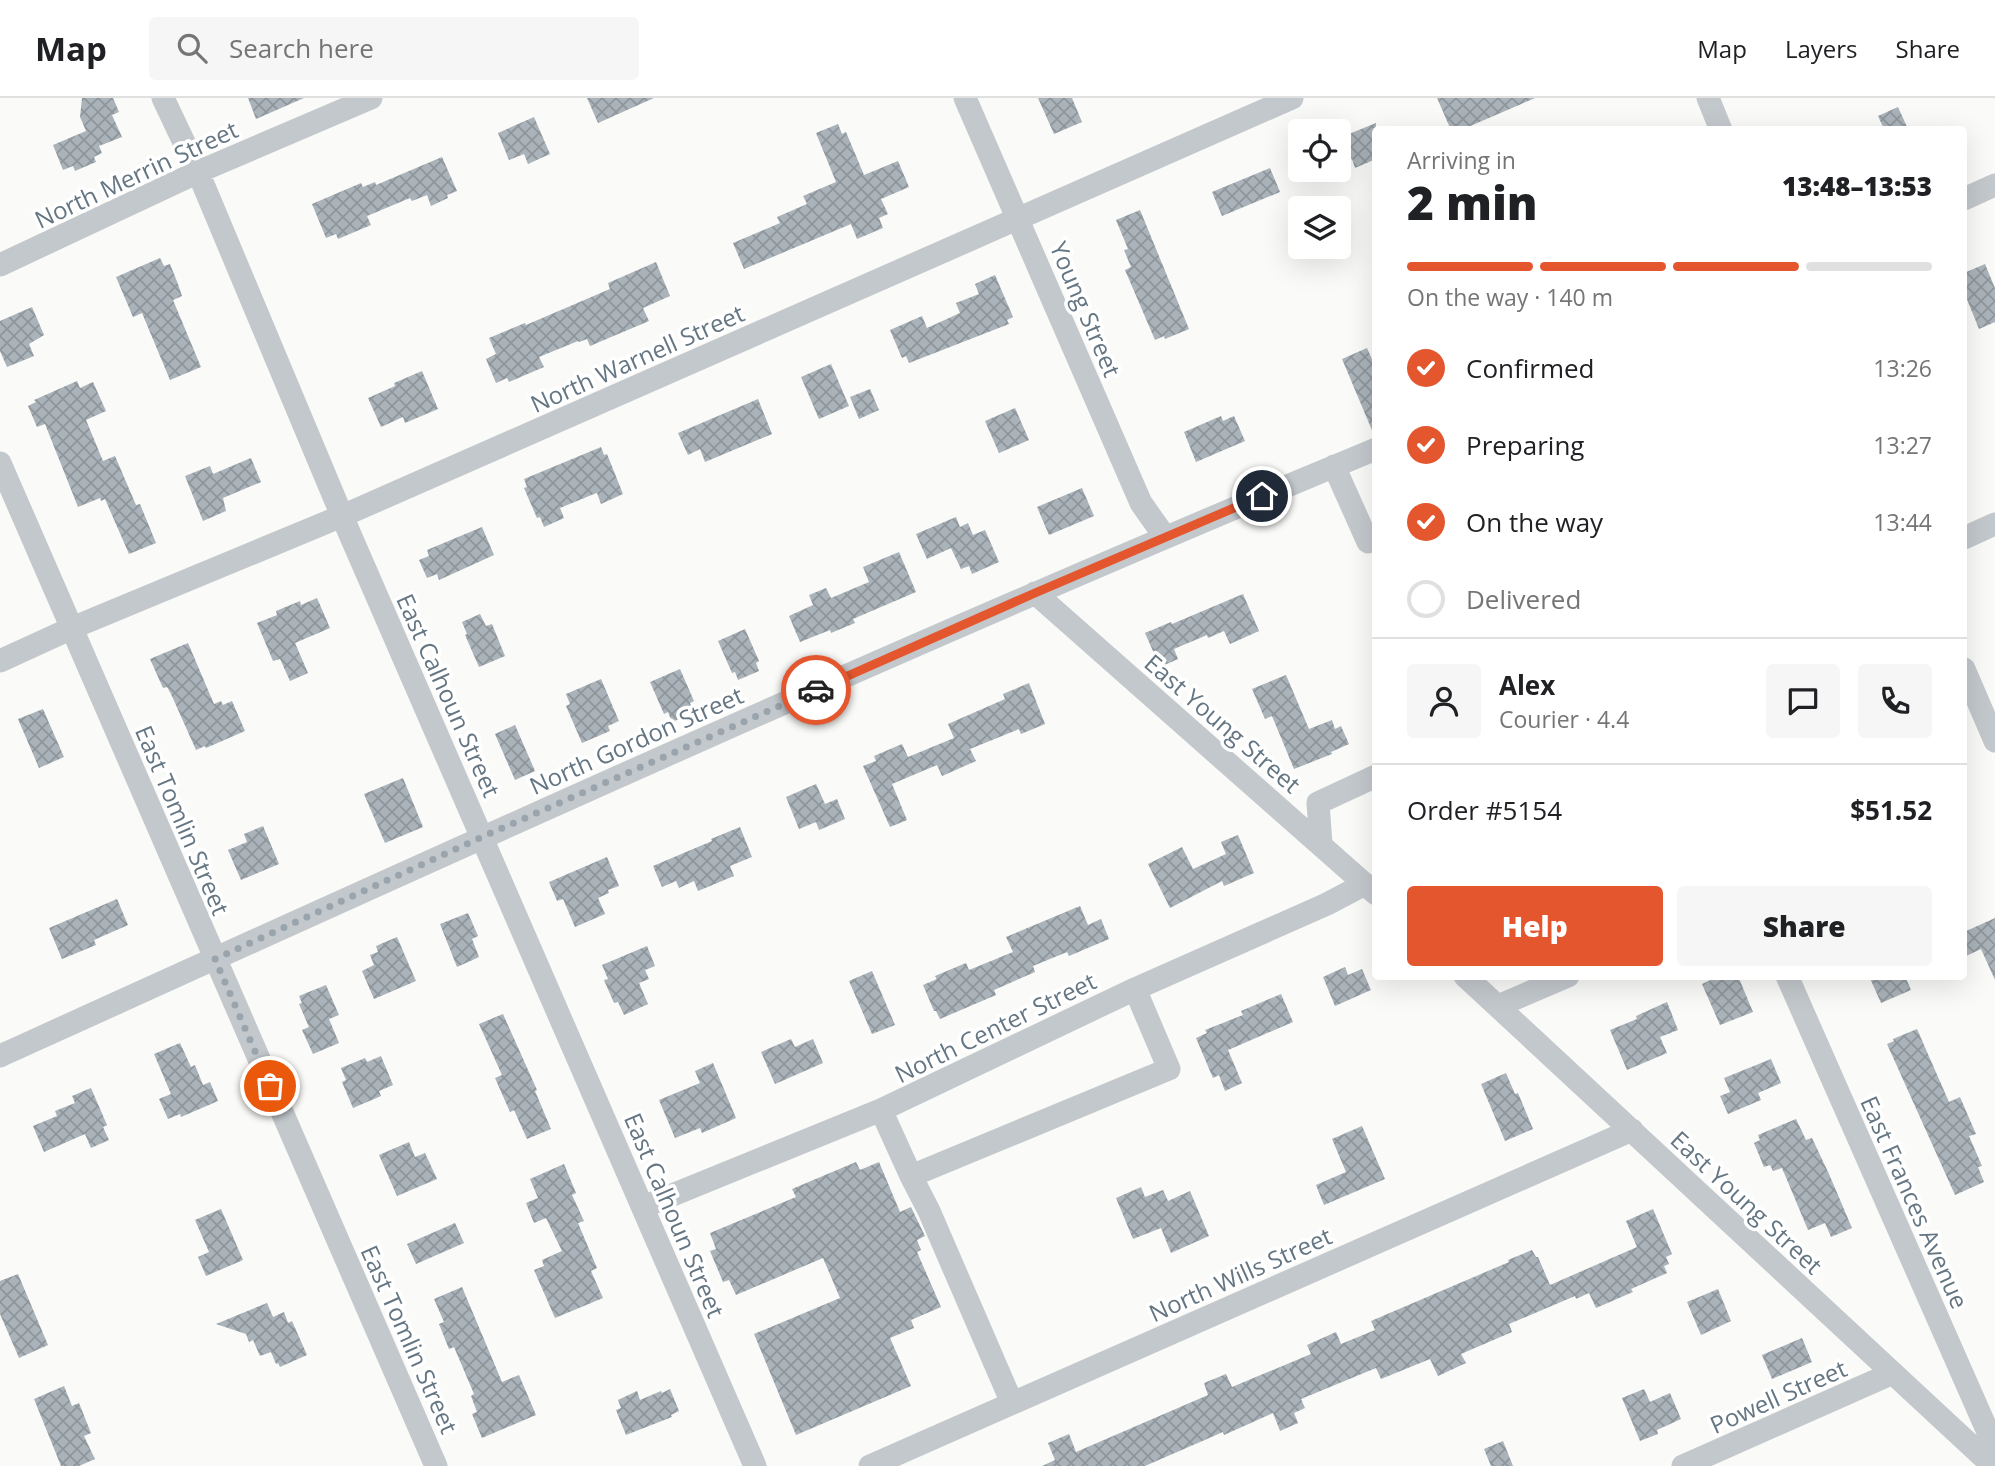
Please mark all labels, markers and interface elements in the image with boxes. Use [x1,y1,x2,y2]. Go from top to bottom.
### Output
search box [149,17,639,80]
text: Map [35,26,107,71]
icon: search [173,29,211,67]
text: Search here [229,30,374,66]
text: Map [1697,32,1747,65]
text: Layers [1785,32,1858,65]
text: Share [1896,32,1960,65]
street label: North Merrin Street [29,112,243,236]
map controls [1288,119,1351,259]
button: locate [1288,119,1351,182]
text: Arriving in [1407,144,1516,176]
text: 13:48–13:53 [1782,168,1932,204]
text: 2 min [1407,171,1538,233]
button: layers [1288,196,1351,259]
street label: Young Street [1043,236,1129,382]
text: On the way · 140 m [1407,281,1613,313]
street label: North Warnell Street [525,296,749,420]
icon: check [1407,349,1445,387]
text: Confirmed [1466,350,1594,386]
text: 13:26 [1873,352,1932,384]
icon: check [1407,426,1445,464]
text: Preparing [1466,427,1584,463]
text: 13:27 [1873,429,1932,461]
pin [1232,466,1292,526]
icon: home [1243,477,1281,515]
icon: check [1407,503,1445,541]
text: On the way [1466,504,1603,540]
text: 13:44 [1873,506,1932,538]
text: Delivered [1466,581,1581,617]
street label: East Calhoun Street [389,588,509,802]
street label: East Young Street [1138,646,1308,800]
courier [781,655,851,725]
button: person [1407,664,1481,738]
button: chat [1766,664,1840,738]
button: phone [1858,664,1932,738]
text: Alex [1499,667,1555,703]
icon: car [797,671,835,709]
street label: North Gordon Street [524,678,748,802]
text: Courier · 4.4 [1499,703,1629,735]
street label: East Tomlin Street [128,720,238,920]
text: Order #5154 [1407,792,1562,828]
text: $51.52 [1850,792,1932,828]
button: Help [1407,886,1663,966]
button: Share [1677,886,1932,966]
street label: North Center Street [889,964,1101,1090]
pin [240,1056,300,1116]
icon: bag [251,1067,289,1105]
street label: East Frances Avenue [1853,1091,1977,1313]
street label: East Calhoun Street [617,1108,733,1322]
street label: East Young Street [1664,1123,1830,1281]
street label: North Wills Street [1143,1219,1337,1329]
street label: East Tomlin Street [354,1240,466,1438]
street label: Powell Street [1704,1351,1852,1441]

